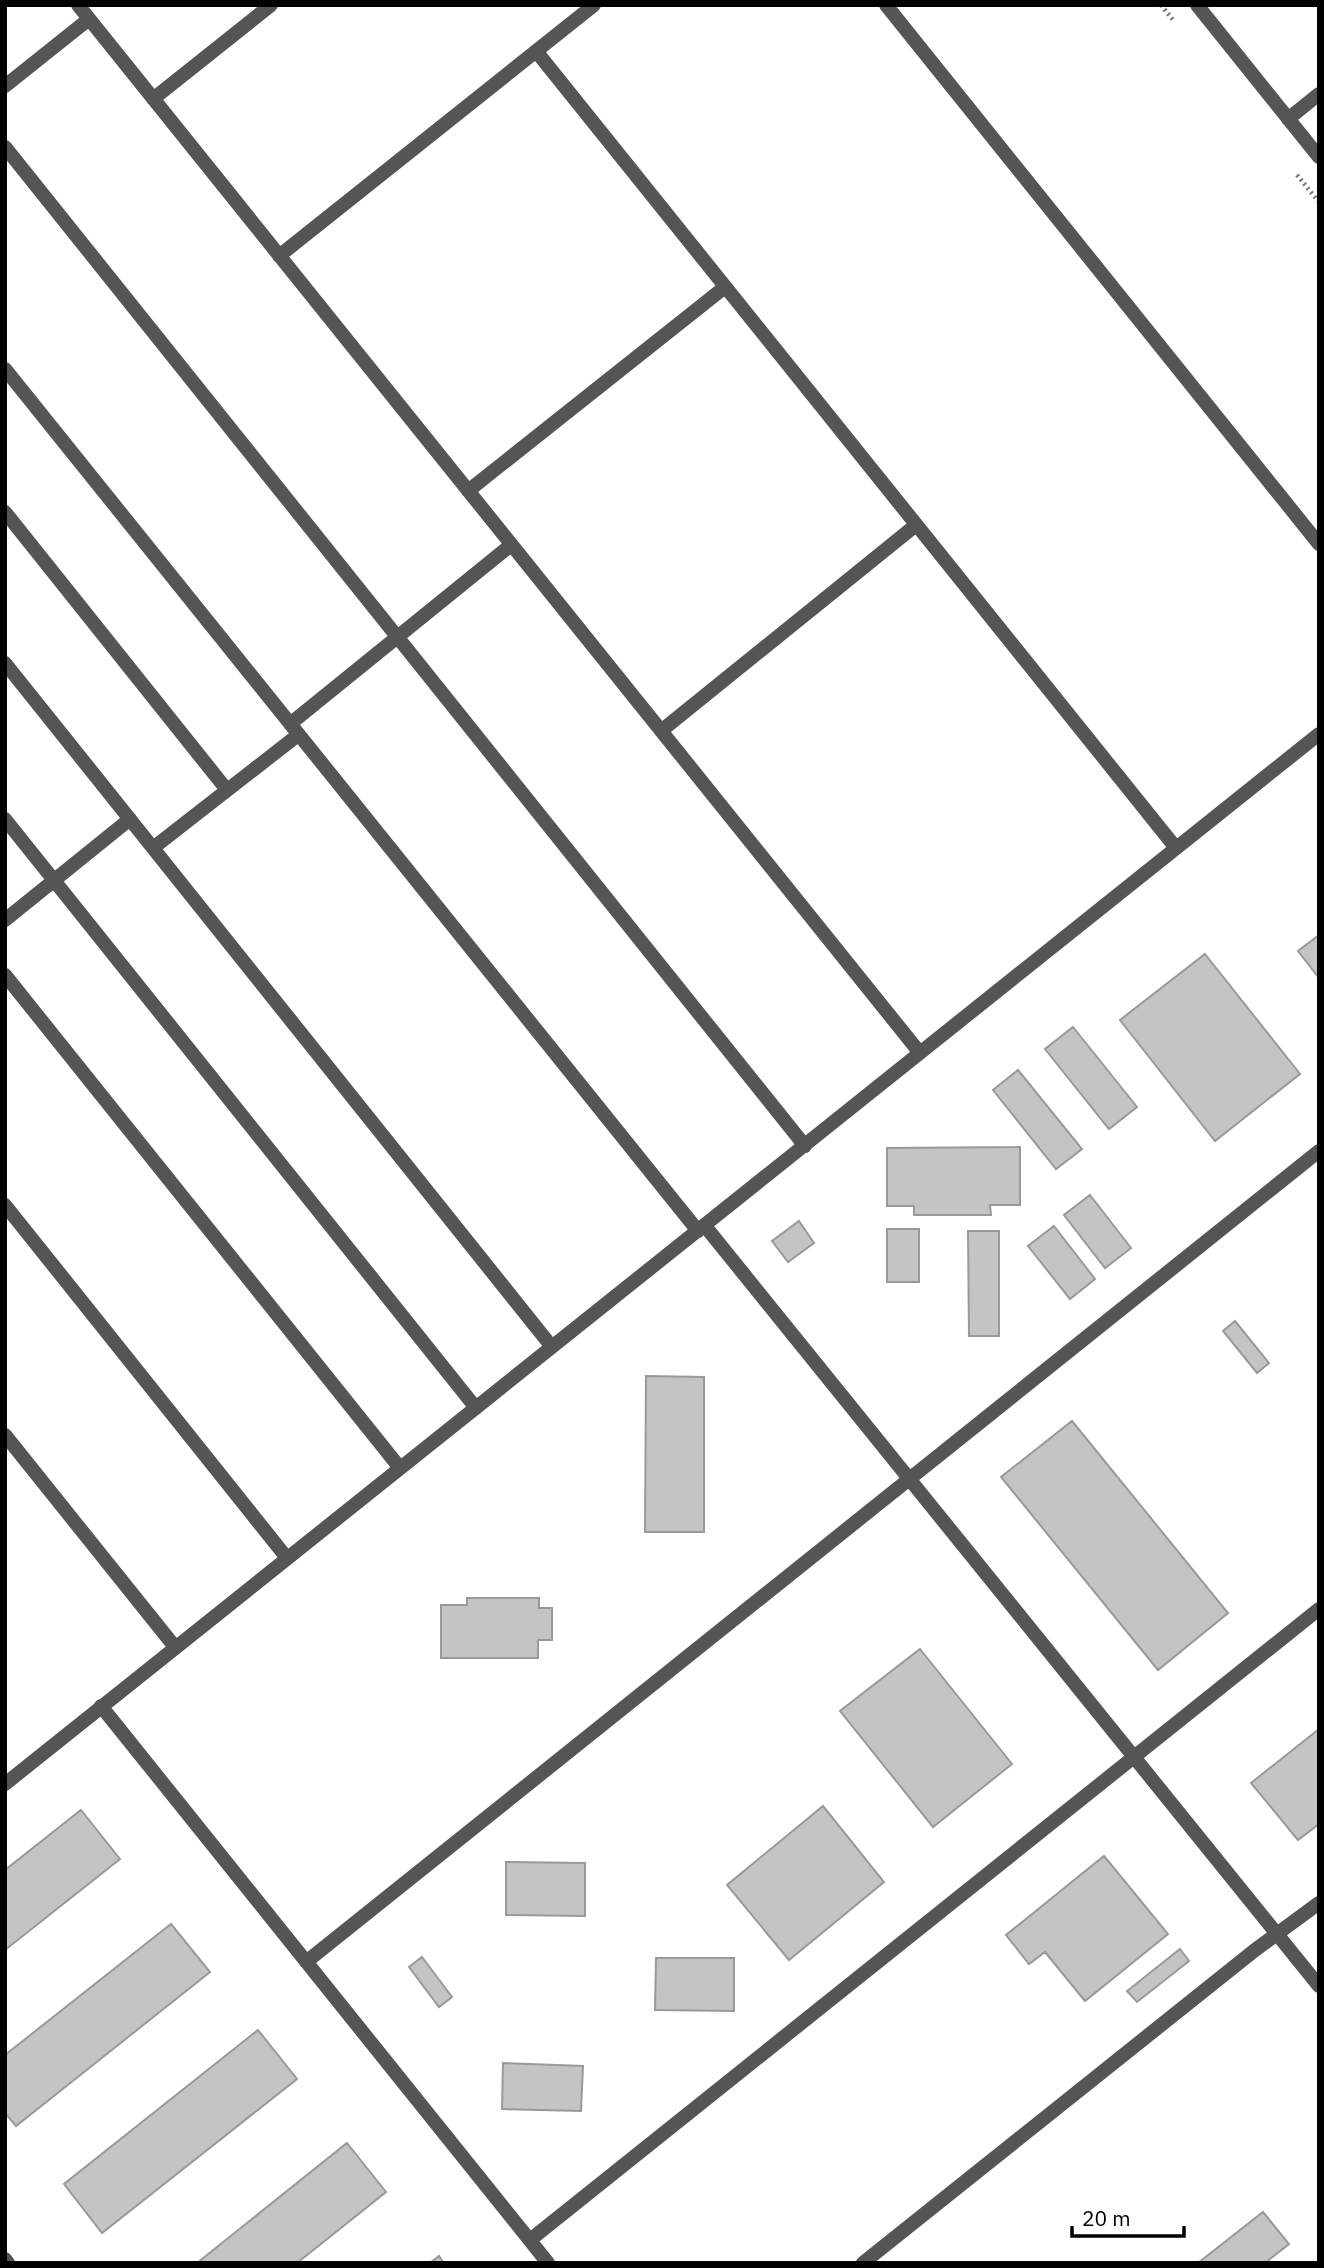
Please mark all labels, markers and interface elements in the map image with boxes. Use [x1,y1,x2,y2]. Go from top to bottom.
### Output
scale bar [1072,2194,1184,2238]
text: 20 m [1082,2204,1131,2232]

